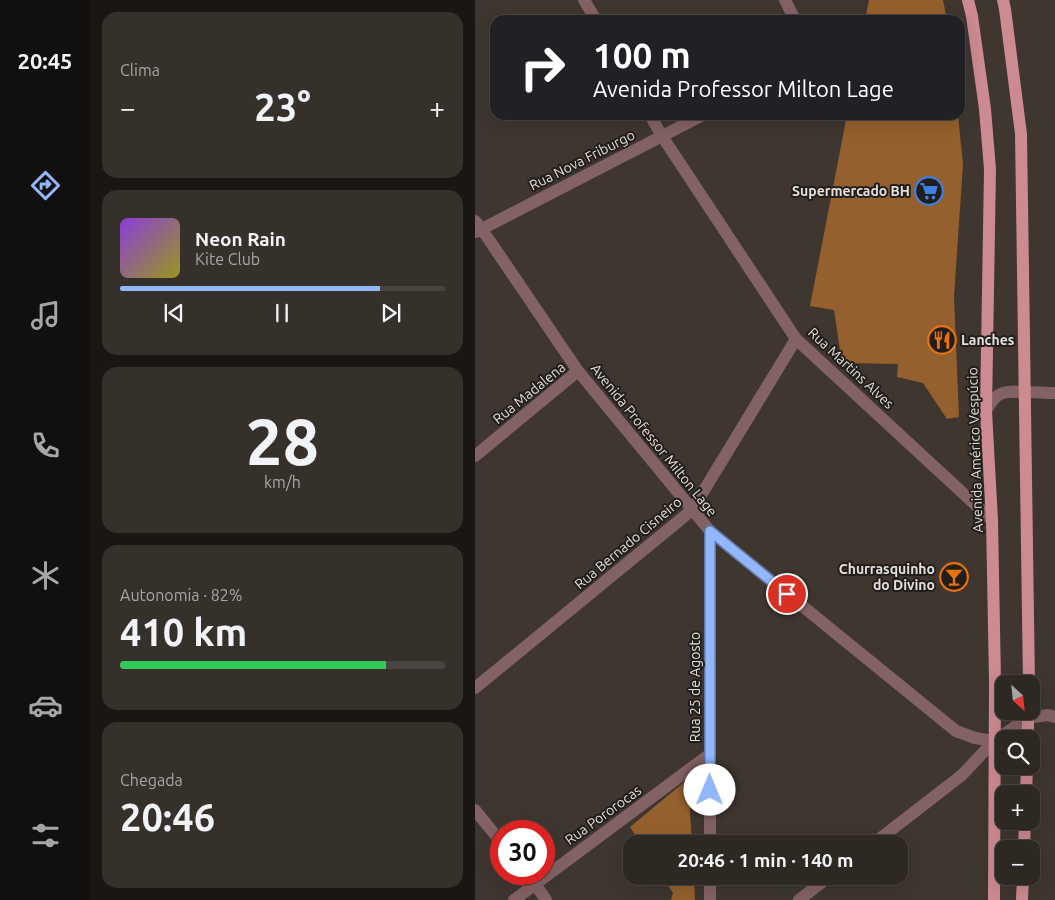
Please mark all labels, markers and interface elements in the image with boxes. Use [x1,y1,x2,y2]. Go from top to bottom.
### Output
icon: right [510,35,575,100]
text: 100 m [593,35,691,75]
text: 20:45 [17,48,73,73]
text: Clima [120,61,160,79]
text: Avenida Professor Milton Lage [593,76,894,101]
text: 23° [254,86,311,128]
text: − [120,92,136,123]
text: + [429,92,445,123]
street label: Rua Nova Friburgo [527,127,637,193]
icon: directions [28,168,63,203]
supermarket icon: Supermercado BH [914,176,944,206]
place label: Supermercado BH [792,183,910,199]
text: Neon Rain [195,228,286,250]
text: Kite Club [195,250,260,268]
icon: music [28,298,63,333]
icon: previous [160,299,188,327]
icon: pause [268,299,296,327]
icon: next [377,299,405,327]
street label: Rua Martins Alves [805,324,897,412]
restaurant icon: Lanches [927,325,957,355]
place label: Lanches [961,332,1015,348]
street label: Rua Madalena [490,359,568,427]
street label: Avenida Professor Milton Lage [588,361,720,519]
street label: Avenida Américo Vespúcio [964,367,986,533]
text: 28 [246,404,319,477]
icon: phone [28,428,63,463]
text: km/h [264,473,301,491]
street label: Rua Bernado Cisneiro [571,494,685,592]
icon: climate [28,558,63,593]
place label: Churrasquinho do Divino [839,561,935,593]
bar icon: Churrasquinho do Divino [939,562,969,592]
pin [766,573,808,615]
icon: arrive [773,580,801,608]
text: Autonomia · 82% [120,586,242,604]
text: 410 km [120,611,247,653]
street label: Rua 25 de Agosto [687,632,703,742]
north arrow [995,675,1040,720]
map controls [995,675,1040,885]
icon: car [28,688,63,723]
button: search [995,730,1040,775]
position arrow [683,763,735,815]
text: Chegada [120,771,183,789]
street label: Rua Pororocas [562,782,644,848]
button: + [995,785,1040,830]
text: 20:46 [120,796,215,838]
icon: filters [28,818,63,853]
speed limit sign: 30 [490,820,555,885]
button: − [995,840,1040,885]
text: 20:46 · 1 min · 140 m [678,849,853,871]

